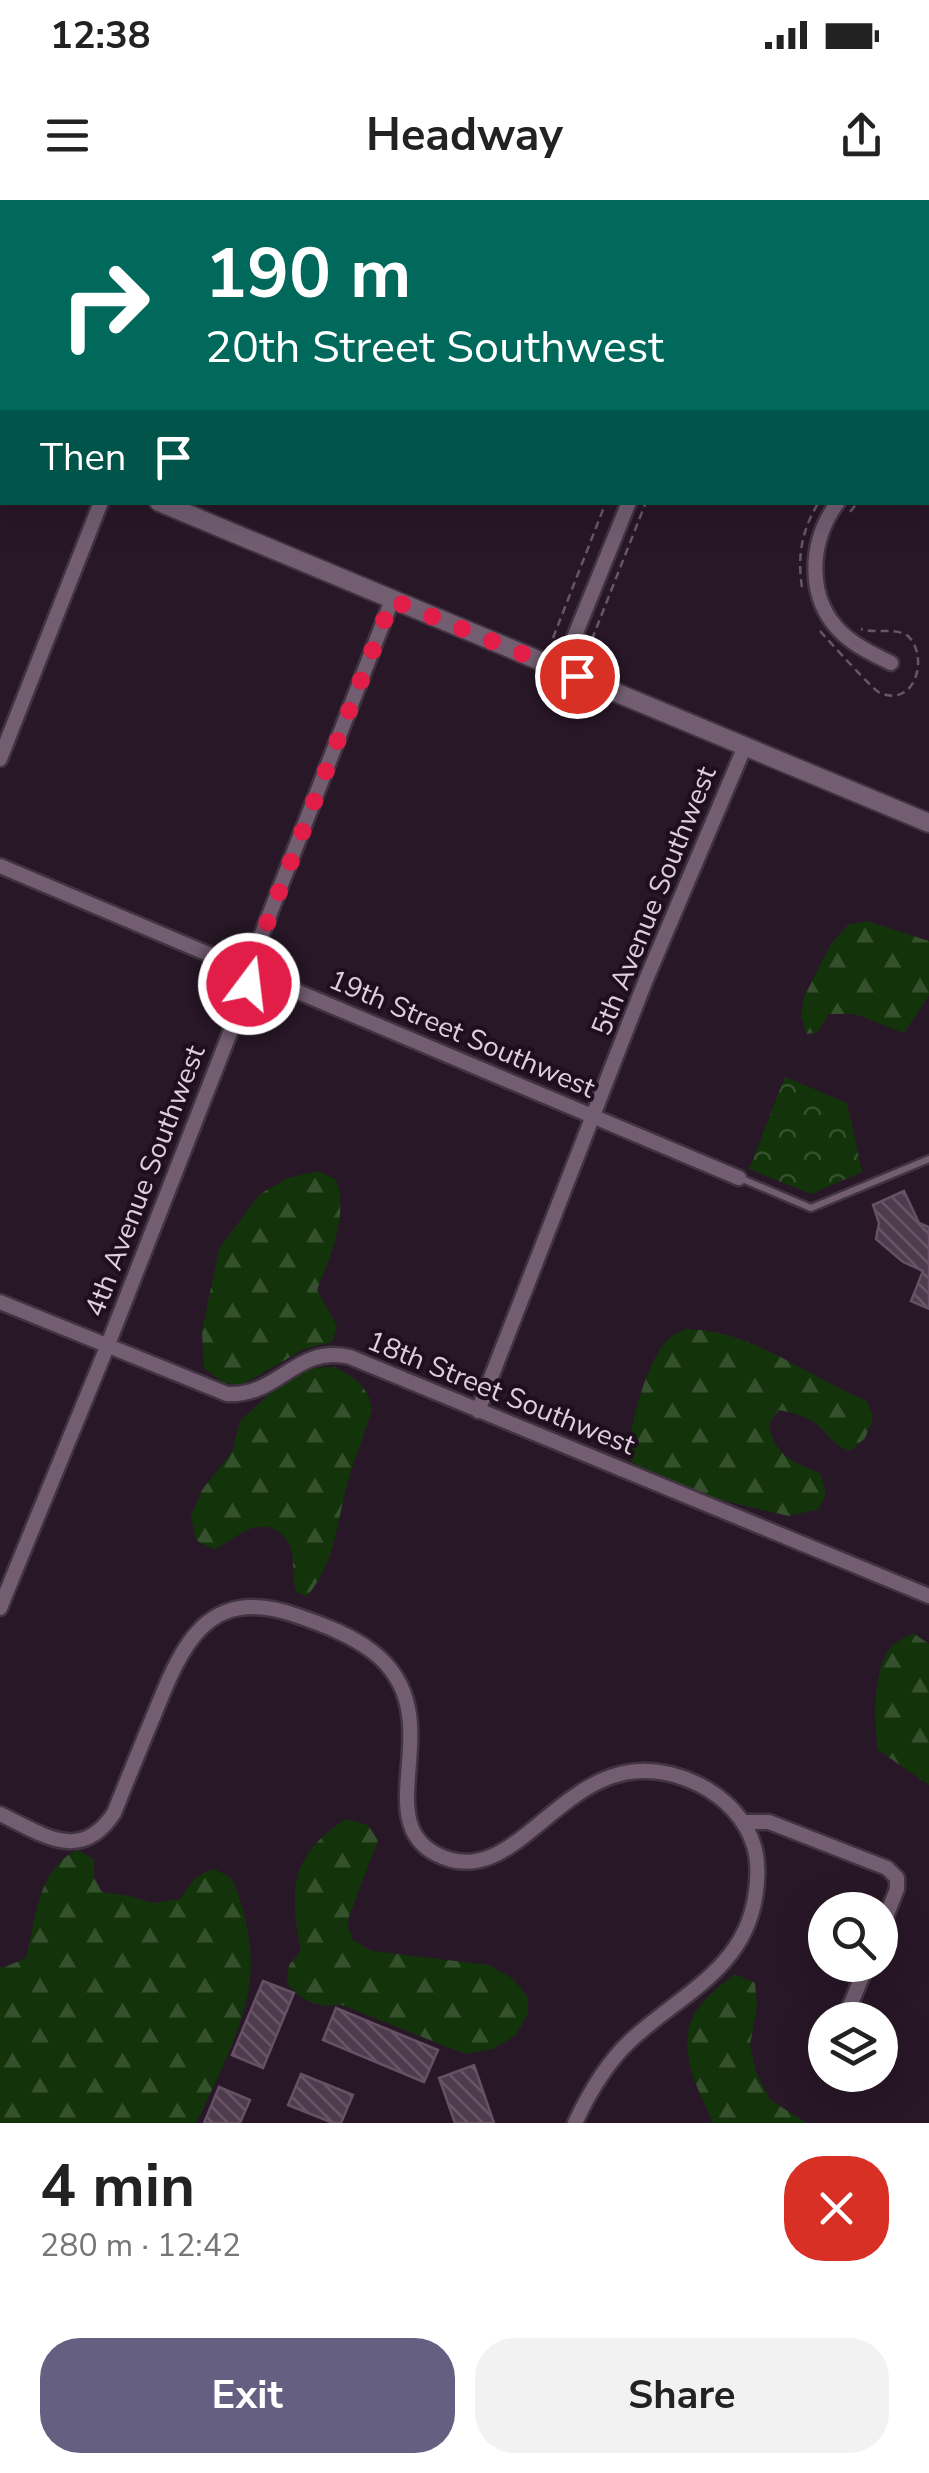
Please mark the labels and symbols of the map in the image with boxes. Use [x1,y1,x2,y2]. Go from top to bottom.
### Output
pin [535,634,620,719]
street label: 5th Avenue Southwest [583,760,726,1041]
position arrow [197,932,301,1036]
street label: 19th Street Southwest [323,961,601,1107]
street label: 4th Avenue Southwest [76,1040,214,1322]
street label: 18th Street Southwest [362,1322,641,1464]

